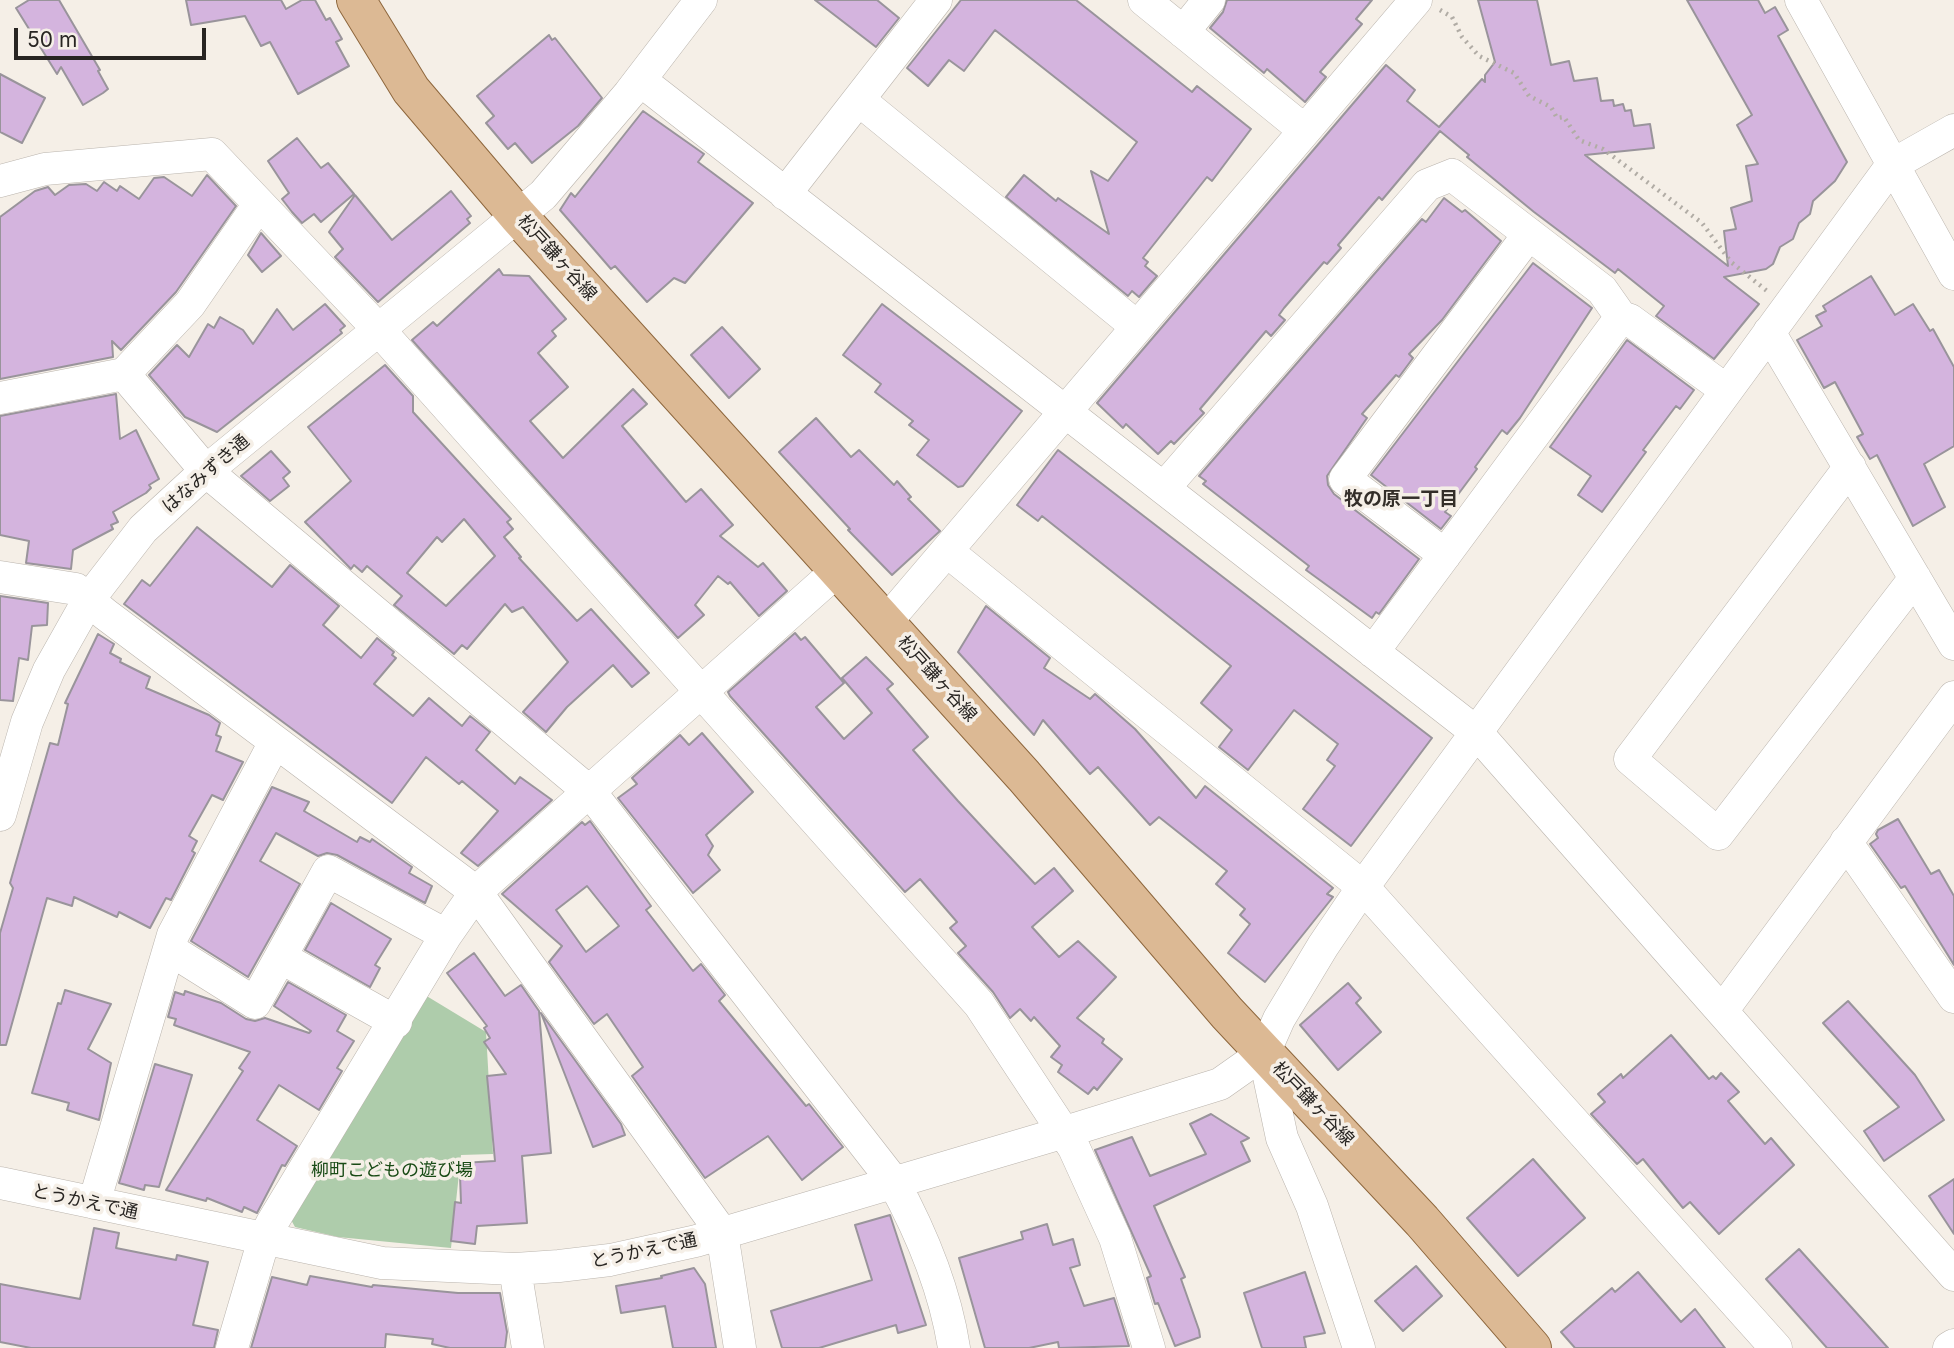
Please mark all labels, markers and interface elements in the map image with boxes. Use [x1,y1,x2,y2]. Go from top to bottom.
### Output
scale bar [18,14,210,58]
text: 50 m [27,27,77,52]
street label: 松戸鎌ヶ谷線 [513,211,601,305]
street label: はなみずき通 [158,430,254,518]
district label: 牧の原一丁目 [1344,488,1458,510]
street label: 松戸鎌ヶ谷線 [893,632,981,726]
street label: 松戸鎌ヶ谷線 [1268,1058,1358,1150]
park label: 柳町こどもの遊び場 [311,1160,473,1182]
street label: とうかえで通 [30,1180,140,1224]
street label: とうかえで通 [589,1229,699,1273]

